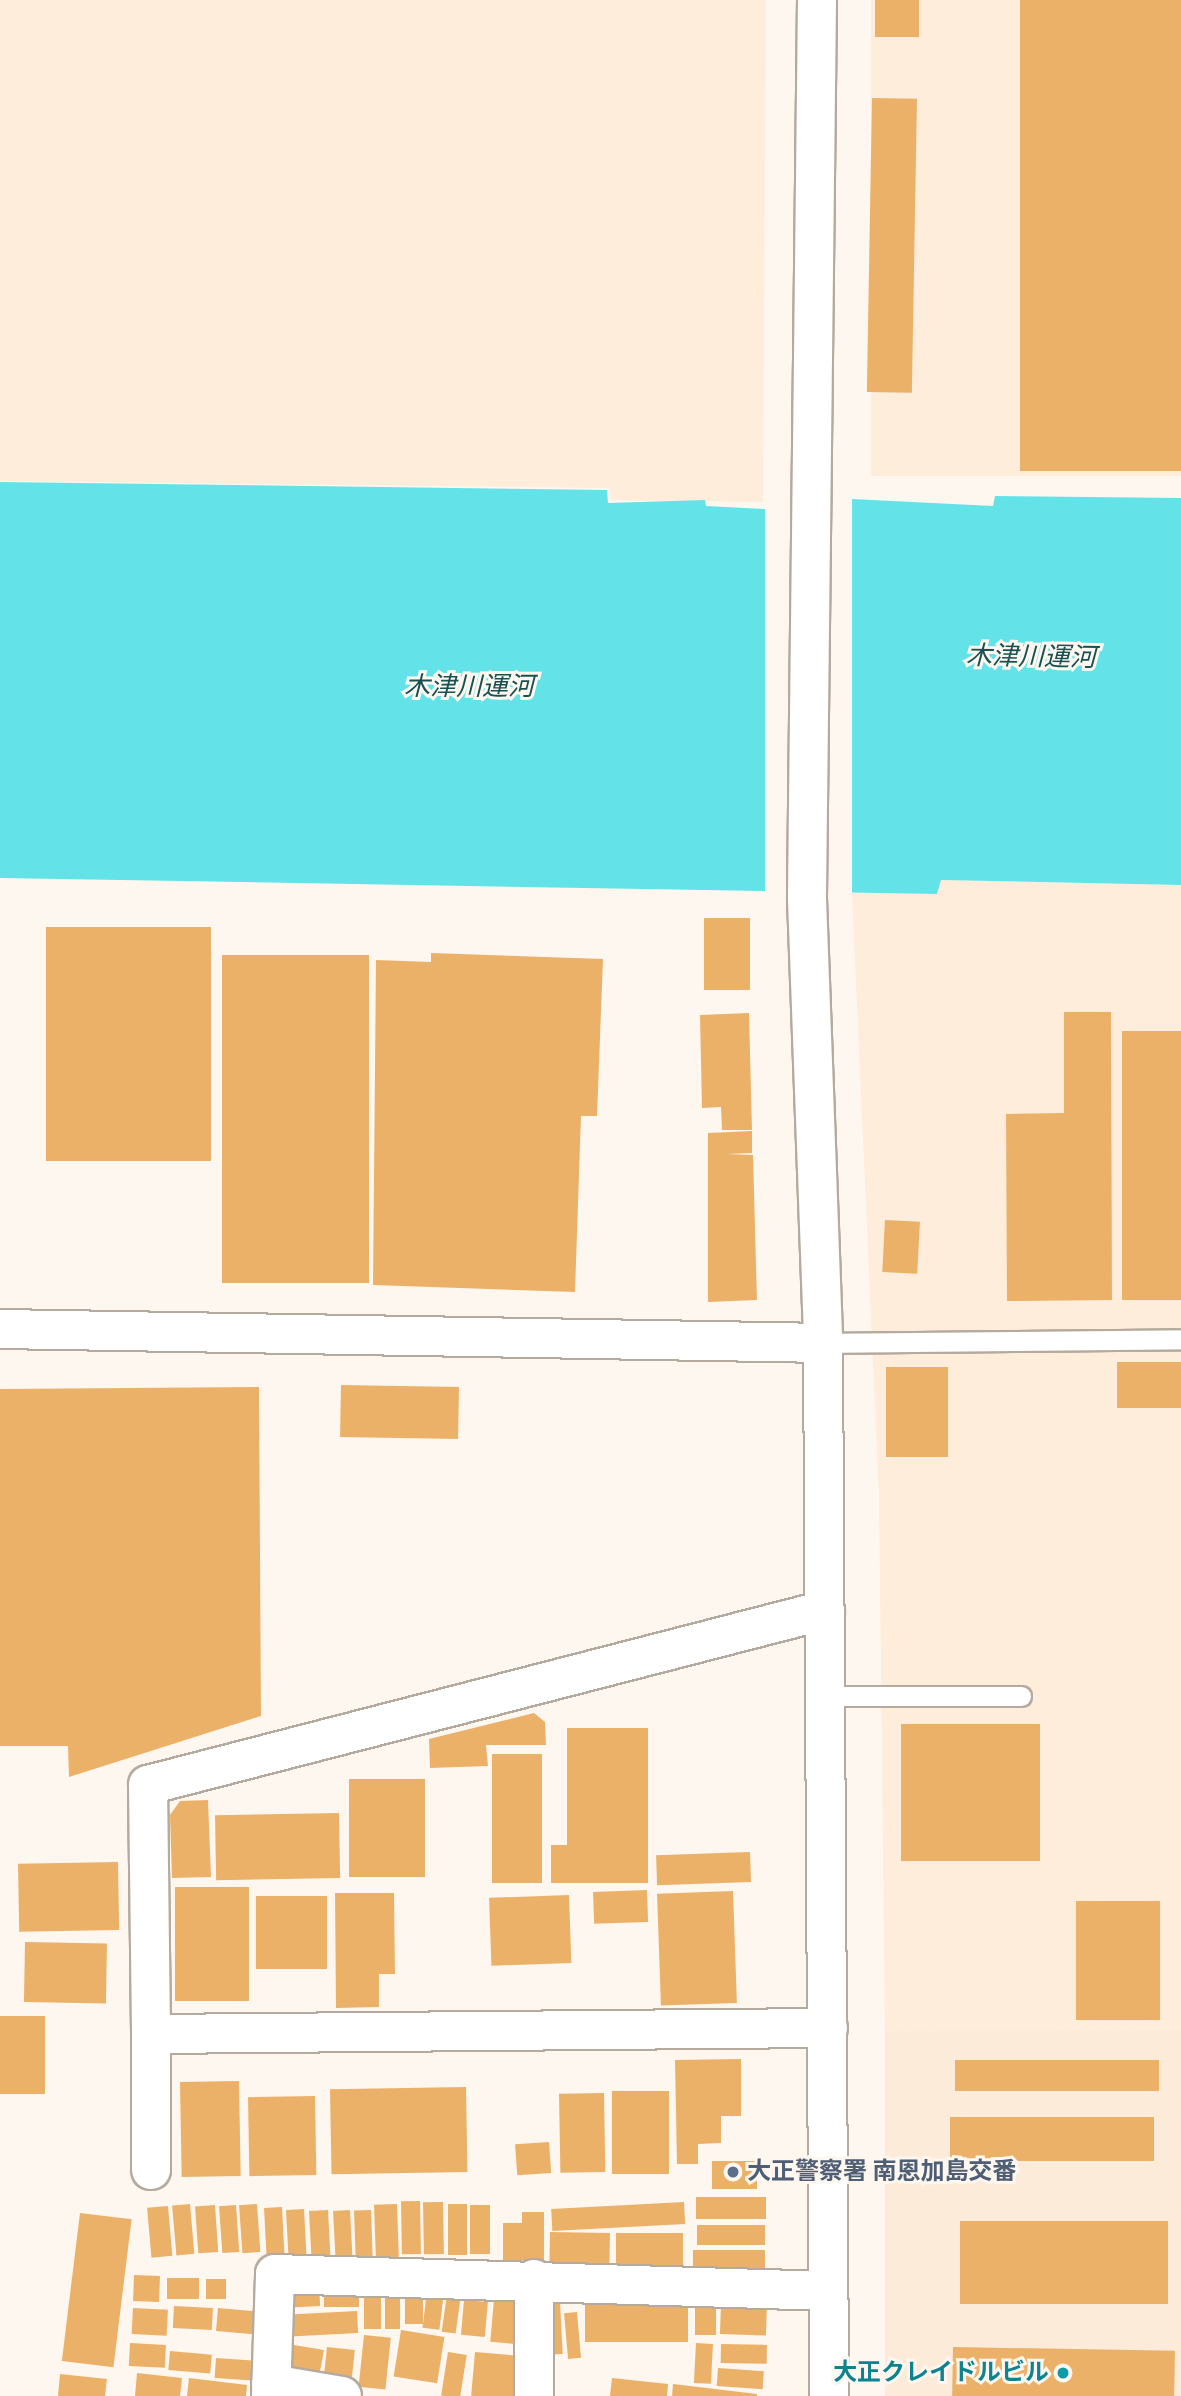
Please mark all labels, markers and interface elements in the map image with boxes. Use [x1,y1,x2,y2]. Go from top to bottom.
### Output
water label: 木津川運河 [966,640,1096,674]
water label: 木津川運河 [404,671,534,703]
place label: 大正警察署 南恩加島交番 [747,2158,1017,2186]
marker: 大正警察署 南恩加島交番 [725,2164,741,2180]
place label: 大正クレイドルビル [833,2359,1049,2387]
marker: 大正クレイドルビル [1055,2365,1071,2381]

